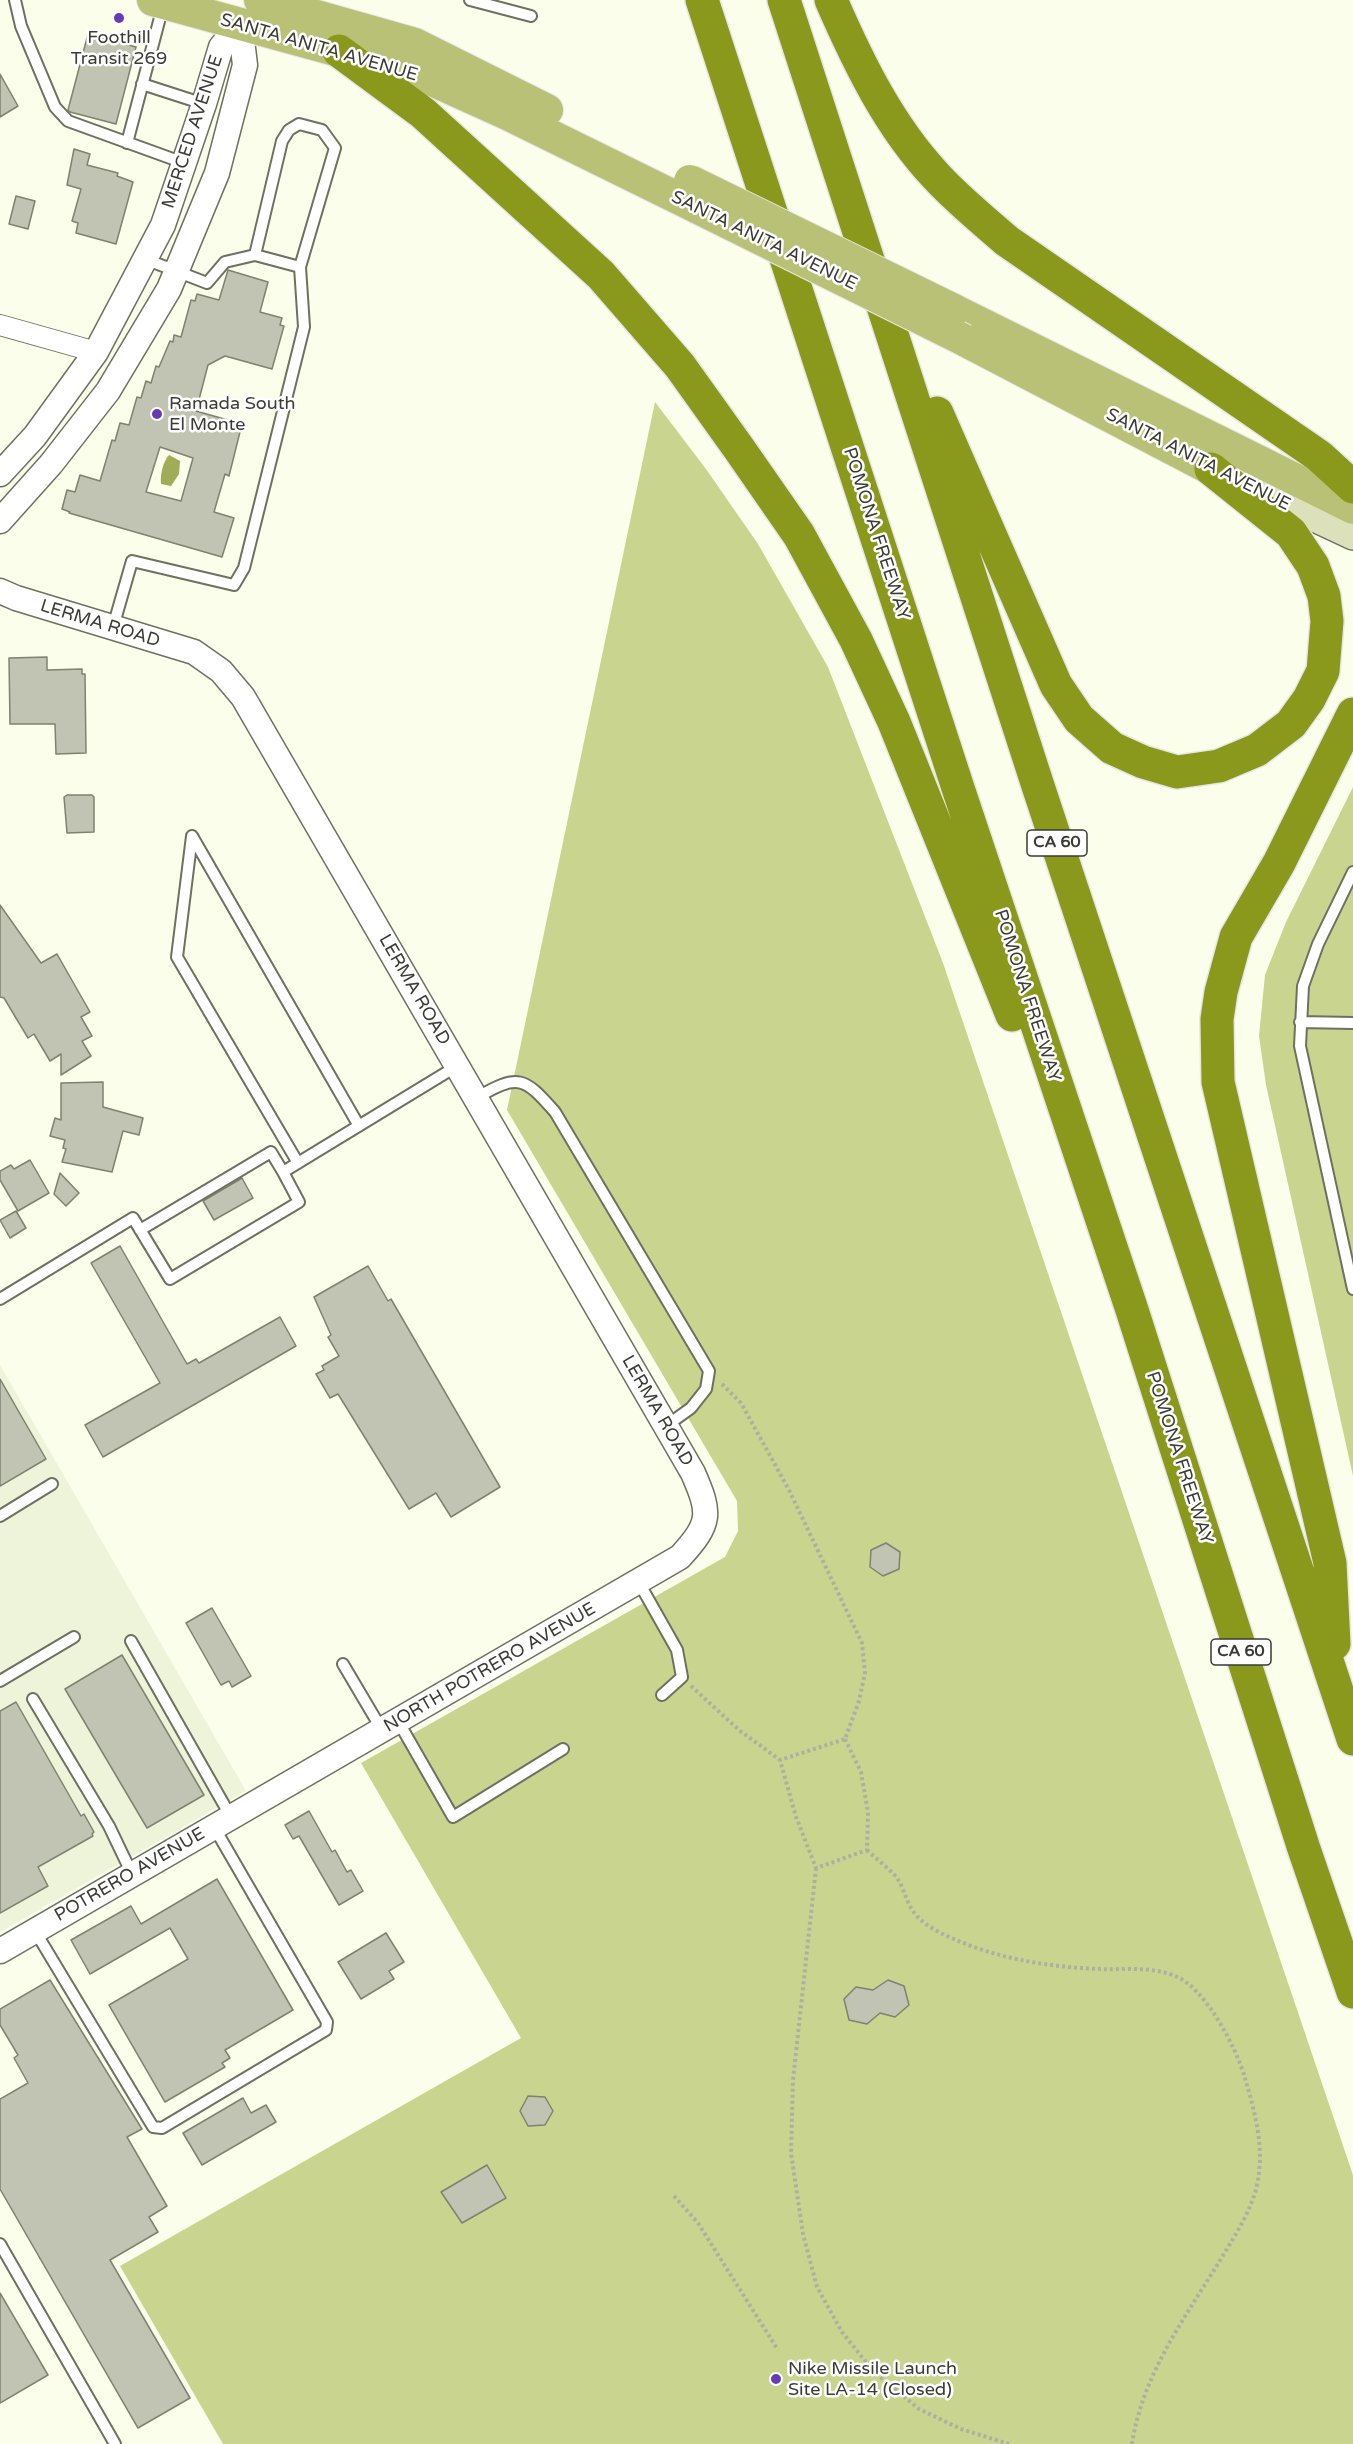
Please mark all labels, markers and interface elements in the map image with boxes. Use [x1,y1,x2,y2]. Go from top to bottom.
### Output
street label: SANTA ANITA AVENUE [218,9,420,87]
marker: Foothill Transit 269 [112,11,126,25]
place label: Foothill Transit 269 [71,27,167,70]
street label: MERCED AVENUE [158,53,228,211]
street label: SANTA ANITA AVENUE [668,187,860,295]
place label: Ramada South El Monte [169,393,296,436]
street label: SANTA ANITA AVENUE [1102,404,1294,516]
marker: Ramada South El Monte [150,407,164,421]
street label: POMONA FREEWAY [838,445,914,623]
street label: LERMA ROAD [37,596,163,652]
road number: CA 60 [1027,830,1087,856]
street label: POMONA FREEWAY [989,907,1065,1085]
street label: LERMA ROAD [374,931,454,1049]
street label: LERMA ROAD [617,1352,697,1470]
street label: POMONA FREEWAY [1141,1369,1217,1547]
street label: NORTH POTRERO AVENUE [380,1598,600,1738]
road number: CA 60 [1211,1639,1271,1665]
street label: POTRERO AVENUE [51,1823,209,1927]
place label: Nike Missile Launch Site LA-14 (Closed) [788,2358,957,2400]
marker: Nike Missile Launch Site LA-14 (Closed) [769,2372,783,2386]

